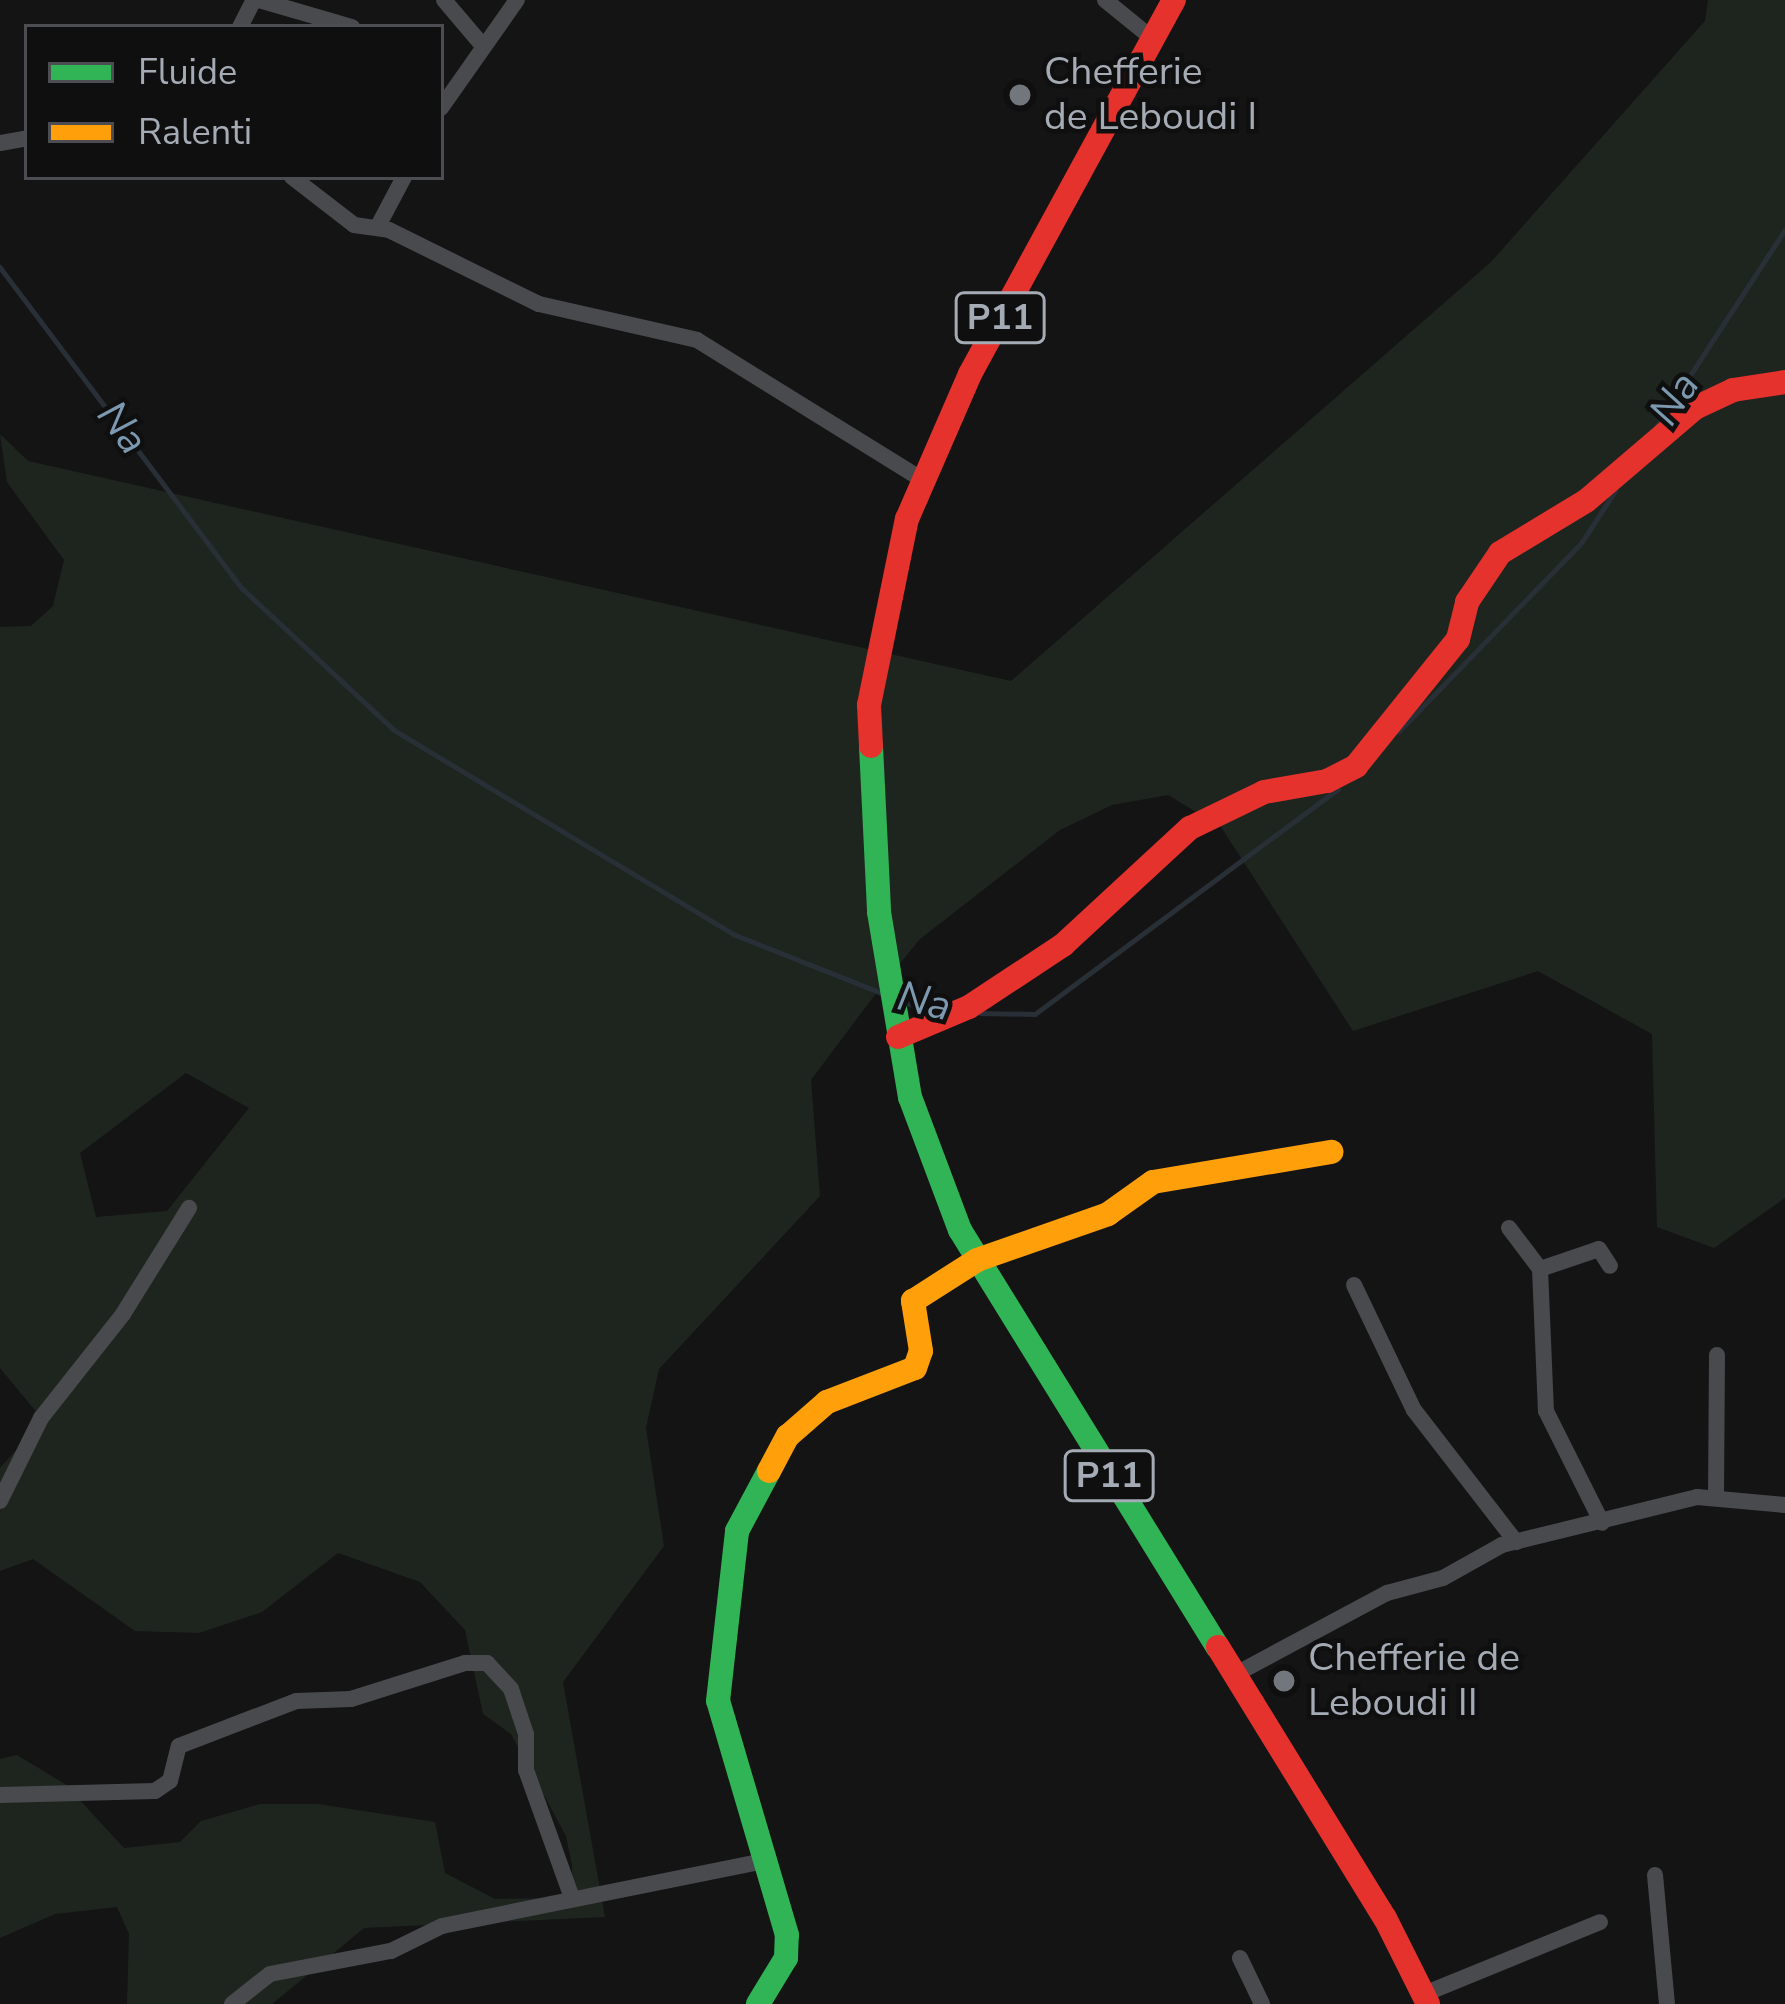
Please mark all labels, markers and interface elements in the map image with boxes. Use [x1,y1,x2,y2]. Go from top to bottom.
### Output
legend [24,24,444,180]
text: Fluide [138,48,237,97]
place label: Chefferie de Leboudi I [1044,50,1257,141]
marker: Chefferie de Leboudi I [1007,82,1033,108]
text: Ralenti [138,108,252,157]
road number: P11 [952,288,1048,348]
water label: Na [1639,363,1711,435]
water label: Na [86,392,158,464]
water label: Na [892,971,956,1033]
road number: P11 [1061,1446,1157,1506]
place label: Chefferie de Leboudi II [1308,1636,1520,1727]
marker: Chefferie de Leboudi II [1271,1668,1297,1694]

